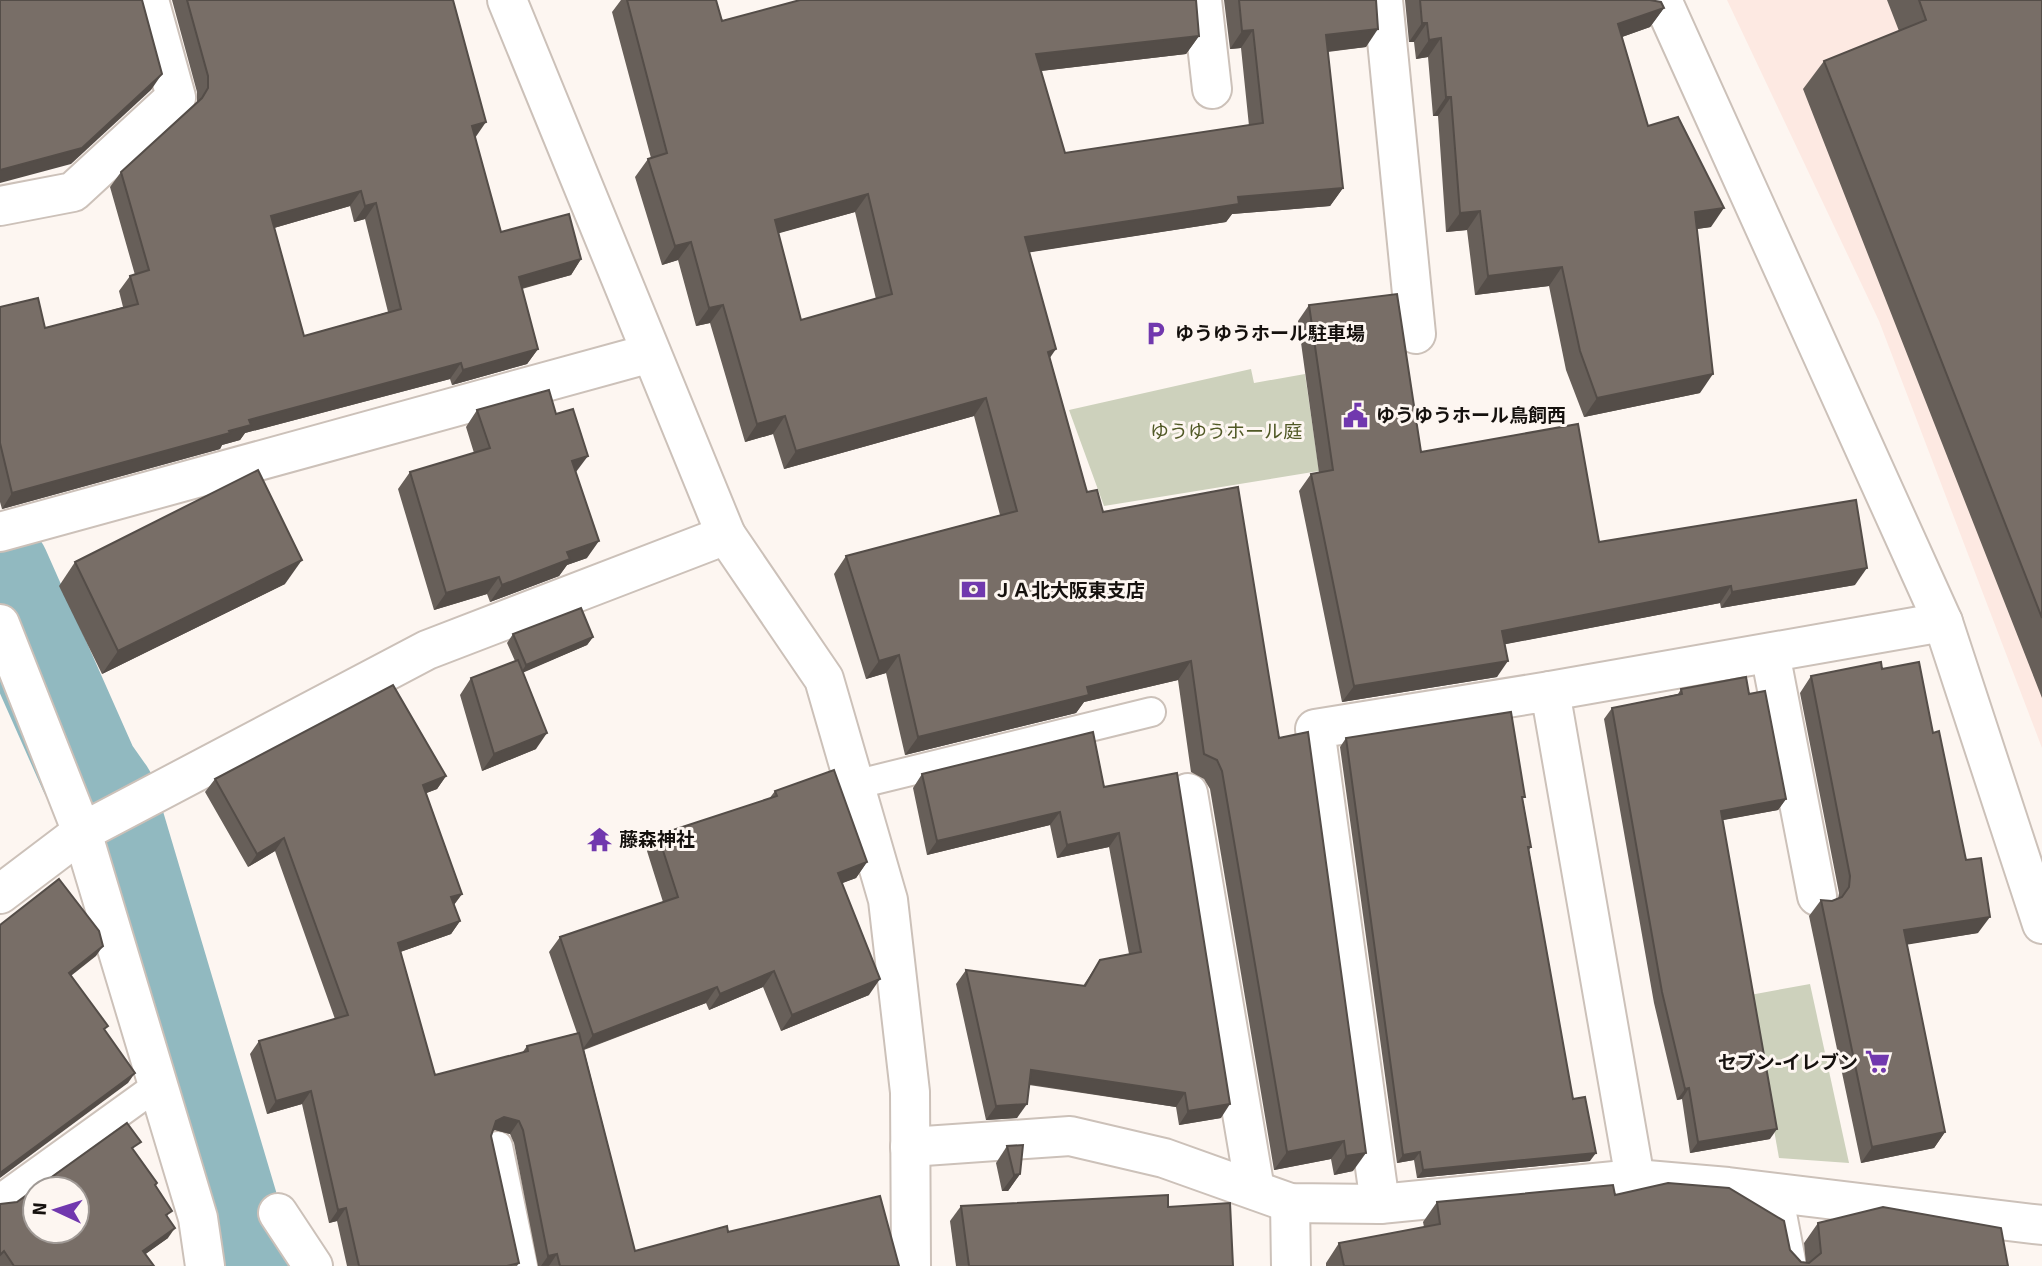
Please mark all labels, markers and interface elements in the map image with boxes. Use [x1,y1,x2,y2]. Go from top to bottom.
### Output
parking icon: ゆうゆうホール駐車場 [1141,319,1169,347]
place label: ゆうゆうホール駐車場 [1175,322,1365,346]
public building icon: ゆうゆうホール鳥飼西 [1342,401,1370,429]
place label: ゆうゆうホール鳥飼西 [1376,404,1566,428]
park label: ゆうゆうホール庭 [1150,420,1302,444]
bank icon: ＪＡ北大阪東支店 [959,576,987,604]
place label: ＪＡ北大阪東支店 [993,579,1145,603]
temple icon: 藤森神社 [585,825,613,853]
place label: 藤森神社 [619,828,695,852]
supermarket icon: セブン-イレブン [1864,1048,1892,1076]
place label: セブン-イレブン [1718,1051,1858,1075]
north arrow [21,1175,91,1245]
text: N [28,1201,52,1216]

